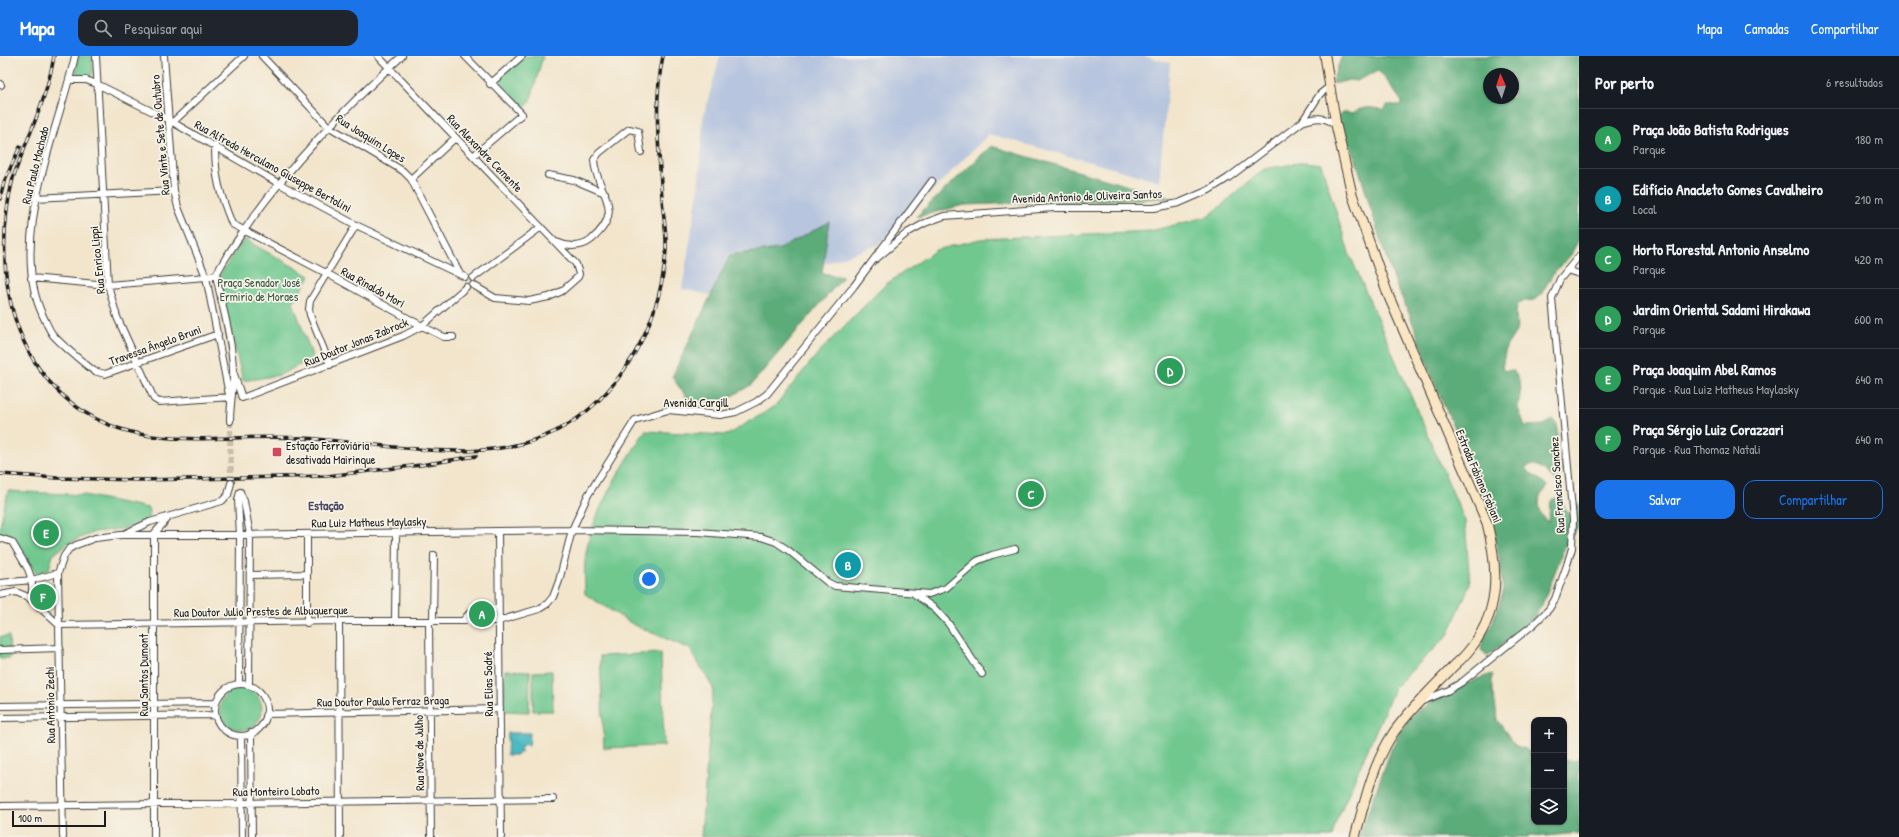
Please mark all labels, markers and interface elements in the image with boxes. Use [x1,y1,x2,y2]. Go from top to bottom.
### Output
search box [78,10,358,46]
text: Mapa [20,15,54,41]
icon: search [92,17,114,39]
text: Pesquisar aqui [124,18,203,39]
text: Mapa [1697,19,1722,38]
text: Camadas [1744,19,1789,38]
text: Compartilhar [1811,19,1879,38]
north arrow [1483,68,1519,104]
text: Por perto [1595,71,1654,94]
text: 6 resultados [1826,73,1883,91]
street label: Rua Vinte e Sete de Outubro [146,74,174,196]
street label: Rua Joaquim Lopes [333,110,410,166]
street label: Rua Alexandre Cemente [443,110,527,196]
street label: Rua Alfredo Herculano Giuseppe Bertolini [191,116,355,216]
text: Praça João Batista Rodrigues [1633,119,1789,140]
street label: Rua Paulo Machado [17,124,53,206]
text: A [1605,130,1611,148]
text: 180 m [1855,130,1883,148]
text: Parque [1633,140,1666,158]
text: Edifício Anacleto Gomes Cavalheiro [1633,179,1823,200]
street label: Avenida Antonio de Oliveira Santos [1012,185,1163,207]
text: B [1605,190,1611,208]
text: 210 m [1855,190,1883,208]
text: Local [1633,200,1657,218]
street label: Rua Enrico Lippi [85,225,109,295]
text: Horto Florestal Antonio Anselmo [1633,239,1809,260]
text: C [1604,250,1612,268]
text: 420 m [1854,250,1883,268]
text: Parque [1633,260,1666,278]
street label: Rua Rinaldo Mori [338,262,408,312]
park label: Praça Senador José Ermirio de Moraes [217,274,301,305]
text: Jardim Oriental Sadami Hirakawa [1633,299,1810,320]
text: D [1605,310,1611,328]
text: 600 m [1854,310,1883,328]
street label: Rua Doutor Jonas Zabrock [301,313,411,371]
street label: Travessa Ângelo Bruni [107,320,203,370]
text: Parque [1633,320,1666,338]
pin: D [1157,356,1183,386]
text: Praça Joaquim Abel Ramos [1633,359,1776,380]
text: E [1605,370,1611,388]
text: 640 m [1855,370,1883,388]
text: Parque · Rua Luiz Matheus Maylasky [1633,380,1799,398]
street label: Avenida Cargill [664,394,729,411]
text: Praça Sérgio Luiz Corazzari [1633,419,1784,440]
street label: Estrada Fabiano Fabiani [1452,427,1506,525]
text: F [1606,430,1610,448]
text: 640 m [1855,430,1883,448]
street label: Rua Francisco Sanchez [1545,436,1569,534]
place label: Estação Ferroviária desativada Mairinque [286,437,376,468]
text: Parque · Rua Thomaz Natali [1633,440,1761,458]
marker: Estação Ferroviária desativada Mairinque [271,446,283,458]
pin: C [1018,479,1044,509]
button: Salvar [1595,480,1735,519]
button: Compartilhar [1743,480,1883,519]
district label: Estação [308,496,345,514]
street label: Rua Luiz Matheus Maylasky [311,512,427,532]
pin: E [33,518,59,548]
pin: B [835,550,861,580]
your location [639,569,659,589]
pin: F [30,582,56,612]
pin: A [469,599,495,629]
street label: Rua Doutor Julio Prestes de Albuquerque [174,601,348,621]
street label: Rua Santos Dumont [135,633,152,716]
street label: Rua Elias Sodré [479,651,497,717]
street label: Rua Antonio Zechi [41,666,59,744]
street label: Rua Doutor Paulo Ferraz Braga [317,691,449,711]
street label: Rua Nove de Julho [410,715,428,791]
map controls [1531,717,1567,825]
button: + [1531,717,1567,753]
button: − [1531,753,1567,789]
street label: Rua Monteiro Lobato [232,782,320,800]
button: layers [1531,789,1567,825]
scale bar [12,809,106,828]
text: 100 m [18,811,42,825]

